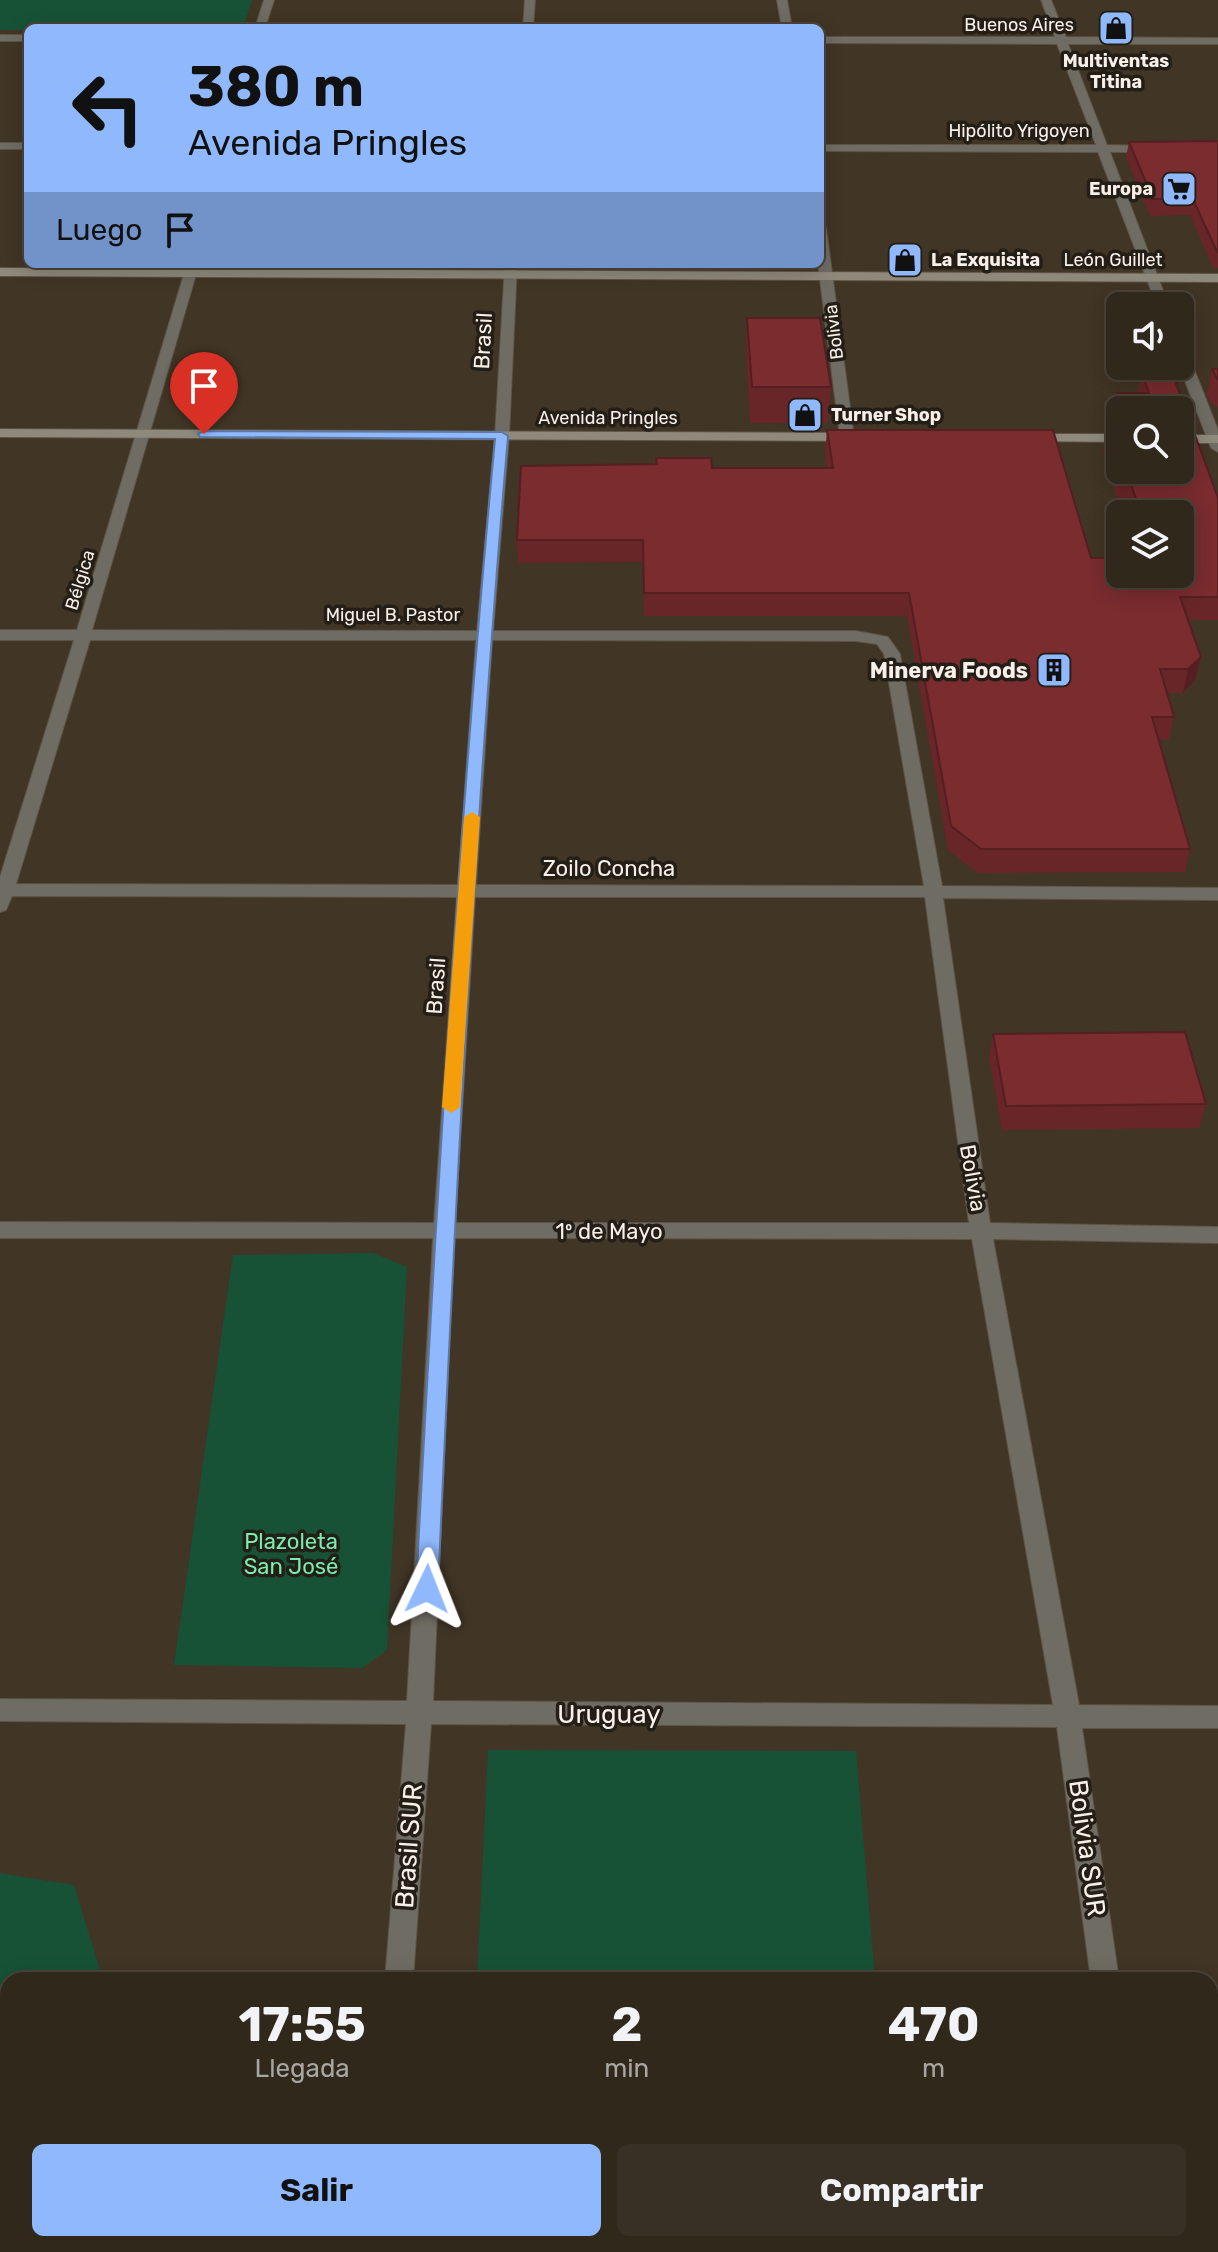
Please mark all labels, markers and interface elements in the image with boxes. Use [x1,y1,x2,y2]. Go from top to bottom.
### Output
shop icon: Multiventas Titina [1097,9,1135,47]
street label: Buenos Aires [964,14,1074,36]
place label: Multiventas Titina [1063,50,1169,93]
text: 380 m [188,54,364,120]
icon: left [56,56,160,160]
street label: Hipólito Yrigoyen [948,120,1090,142]
text: Avenida Pringles [188,121,467,164]
supermarket icon: Europa [1160,170,1198,208]
place label: Europa [1089,178,1153,200]
icon: arrive [158,208,202,252]
text: Luego [56,212,142,248]
shop icon: La Exquisita [886,241,924,279]
place label: La Exquisita [931,249,1040,271]
street label: León Guillet [1064,249,1162,271]
map controls [1106,292,1194,588]
button: sound [1106,292,1194,380]
street label: Bolivia [820,303,848,361]
street label: Brasil [468,312,498,370]
pin [170,352,238,434]
icon: arrive [182,364,226,408]
shop icon: Turner Shop [786,396,824,434]
button: search [1106,396,1194,484]
place label: Turner Shop [831,404,941,426]
street label: Avenida Pringles [538,407,678,429]
button: layers [1106,500,1194,588]
street label: Bélgica [60,547,100,613]
street label: Miguel B. Pastor [326,604,460,626]
building icon: Minerva Foods [1035,651,1073,689]
place label: Minerva Foods [870,657,1028,684]
street label: Zoilo Concha [543,855,675,882]
street label: Brasil [421,957,451,1015]
street label: Bolivia [954,1142,992,1214]
street label: 1º de Mayo [555,1218,663,1245]
park label: Plazoleta San José [244,1528,338,1580]
position arrow [385,1547,469,1631]
street label: Uruguay [557,1699,661,1730]
street label: Bolivia SUR [1062,1778,1112,1918]
street label: Brasil SUR [389,1783,429,1909]
text: 17:55 [238,1996,366,2053]
text: 2 [611,1996,642,2053]
text: 470 [888,1996,980,2053]
text: Llegada [255,2053,350,2084]
text: min [604,2053,649,2084]
text: m [922,2053,945,2084]
button: Salir [32,2144,601,2236]
button: Compartir [617,2144,1186,2236]

